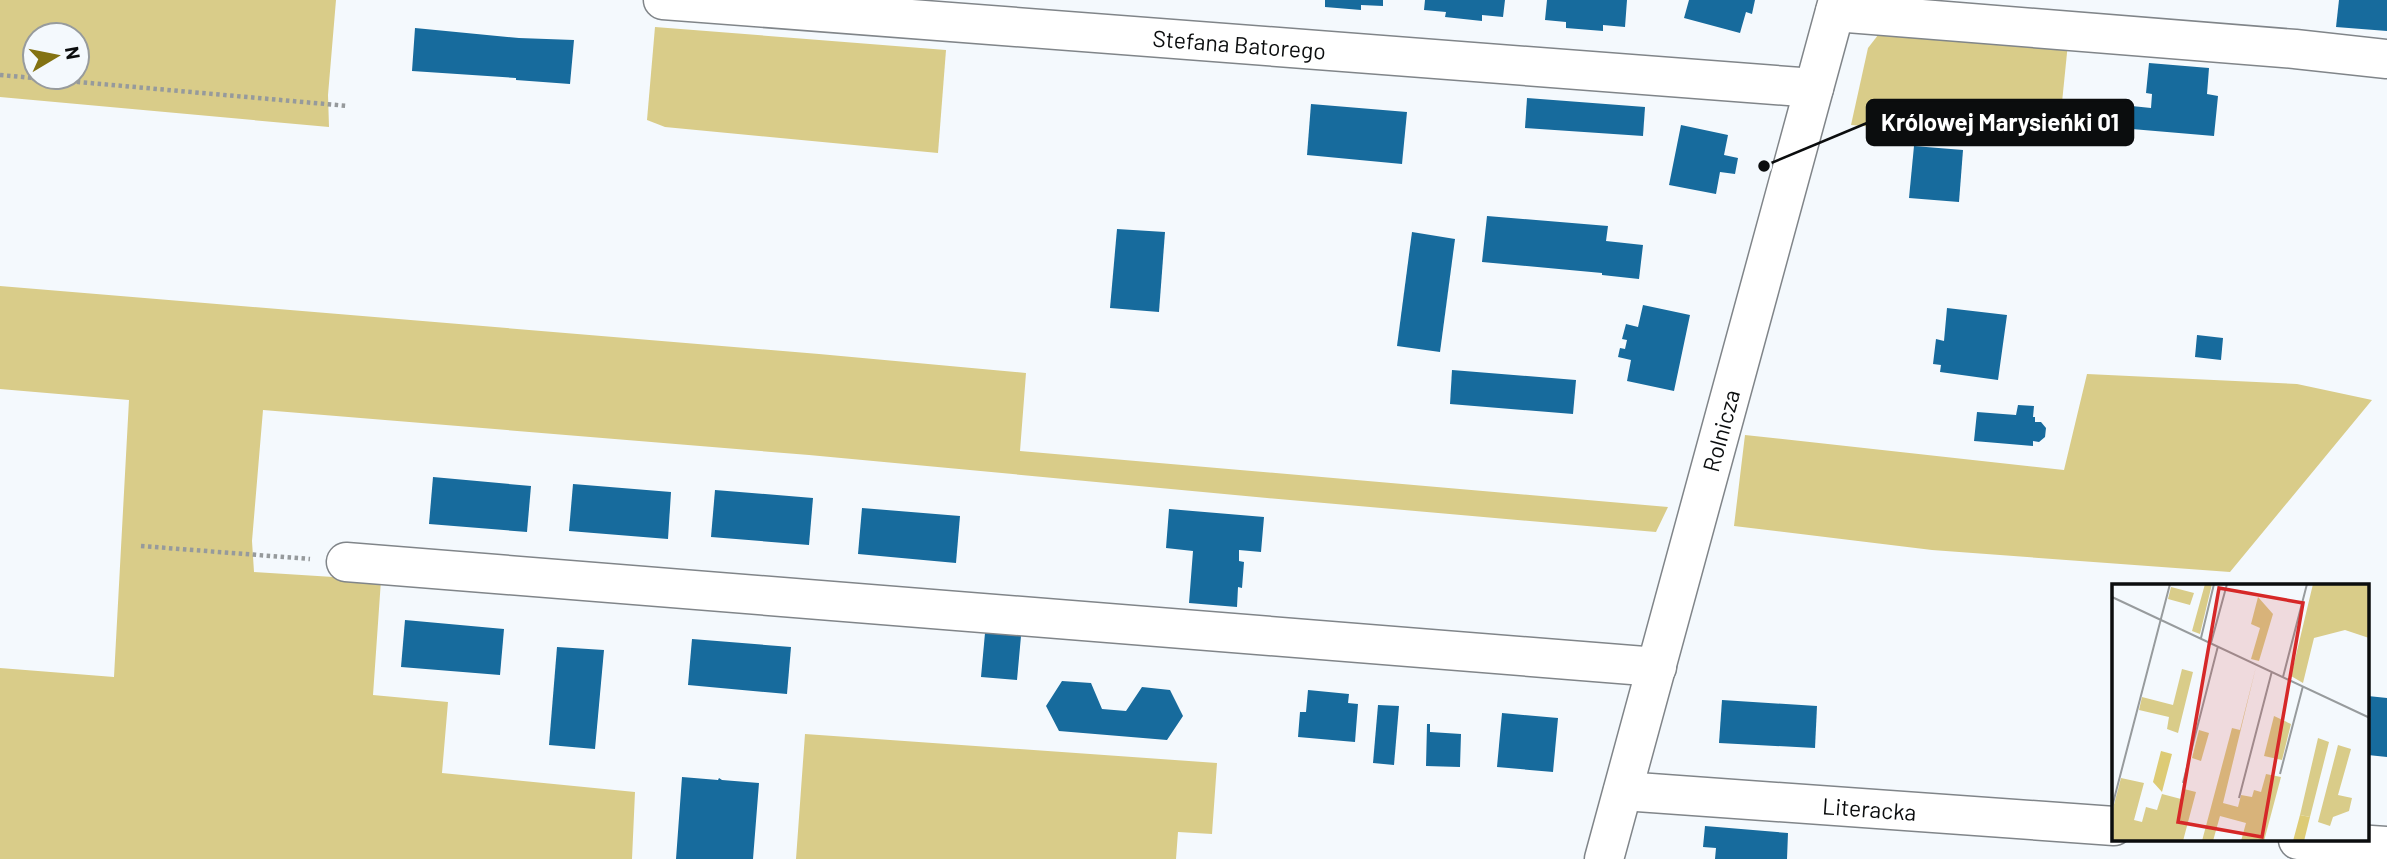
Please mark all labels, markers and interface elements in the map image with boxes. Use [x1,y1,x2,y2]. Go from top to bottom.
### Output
north arrow [21,21,91,91]
street label: Stefana Batorego [1152,23,1327,65]
text: N [61,45,86,61]
callout: Królowej Marysieńki 01 [1867,100,2133,145]
text: Królowej Marysieńki 01 [1881,107,2119,136]
street label: Rolnicza [1696,386,1745,475]
inset map [2112,584,2370,842]
street label: Literacka [1821,791,1917,826]

